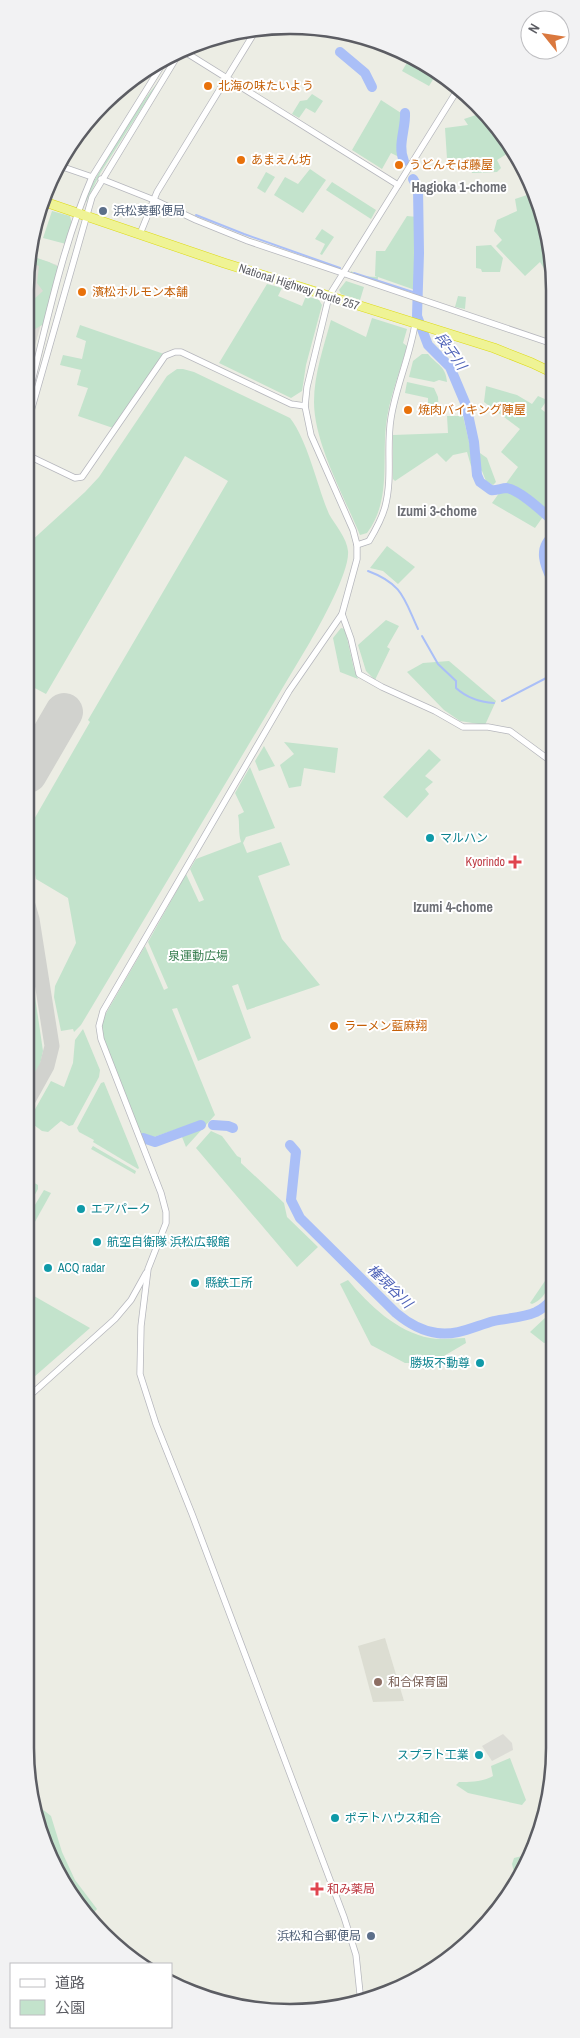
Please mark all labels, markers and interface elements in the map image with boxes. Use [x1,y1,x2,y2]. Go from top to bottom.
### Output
north arrow [520,10,570,60]
text: N [524,20,544,37]
place label: 北海の味たいよう [218,78,314,94]
marker: 北海の味たいよう [202,80,214,92]
place label: あまえん坊 [251,152,311,168]
marker: あまえん坊 [235,154,247,166]
place label: うどんそば藤屋 [409,157,493,173]
marker: うどんそば藤屋 [393,159,405,171]
district label: Hagioka 1-chome [411,178,507,196]
place label: 浜松葵郵便局 [113,203,185,219]
marker: 浜松葵郵便局 [97,205,109,217]
street label: National Highway Route 257 [237,260,362,314]
place label: 濱松ホルモン本舗 [92,284,188,300]
marker: 濱松ホルモン本舗 [76,286,88,298]
water label: 段子川 [432,329,472,375]
place label: 焼肉バイキング陣屋 [418,402,526,418]
marker: 焼肉バイキング陣屋 [402,404,414,416]
district label: Izumi 3-chome [397,502,477,520]
place label: マルハン [440,830,488,846]
marker: マルハン [424,832,436,844]
place label: Kyorindo [466,854,505,870]
marker: Kyorindo [509,856,521,868]
district label: Izumi 4-chome [413,898,493,916]
park label: 泉運動広場 [168,948,228,964]
place label: ラーメン藍麻翔 [344,1018,428,1034]
marker: ラーメン藍麻翔 [328,1020,340,1032]
place label: エアパーク [91,1201,151,1217]
marker: エアパーク [75,1203,87,1215]
place label: 航空自衛隊 浜松広報館 [107,1234,230,1250]
marker: 航空自衛隊 浜松広報館 [91,1236,103,1248]
place label: ACQ radar [57,1260,106,1276]
water label: 権現谷川 [364,1260,418,1313]
marker: ACQ radar [42,1262,54,1274]
place label: 縣鉄工所 [205,1275,253,1291]
marker: 縣鉄工所 [189,1277,201,1289]
place label: 勝坂不動尊 [410,1355,470,1371]
marker: 勝坂不動尊 [474,1357,486,1369]
place label: 和合保育園 [388,1674,448,1690]
marker: 和合保育園 [372,1676,384,1688]
place label: スプラト工業 [397,1747,469,1763]
marker: スプラト工業 [473,1749,485,1761]
place label: ポテトハウス和合 [345,1810,441,1826]
marker: ポテトハウス和合 [329,1812,341,1824]
place label: 和み薬局 [327,1881,375,1897]
marker: 和み薬局 [311,1883,323,1895]
place label: 浜松和合郵便局 [277,1928,361,1944]
marker: 浜松和合郵便局 [365,1930,377,1942]
legend [10,1963,172,2028]
text: 道路 [55,1972,85,1993]
text: 公園 [55,1997,85,2018]

